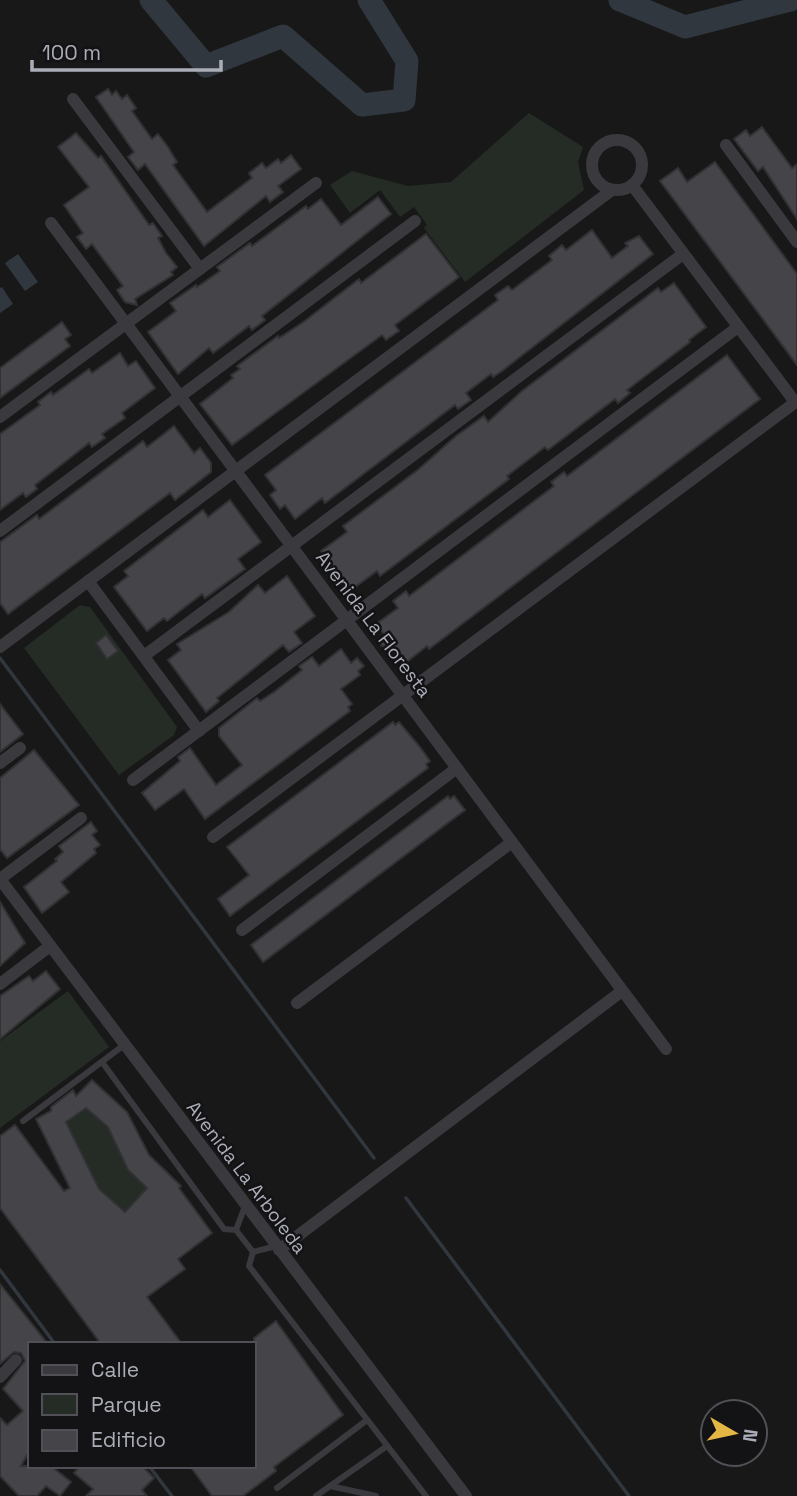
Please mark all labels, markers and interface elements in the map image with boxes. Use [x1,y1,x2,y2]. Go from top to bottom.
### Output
scale bar [32,28,220,72]
text: 100 m [42,39,101,66]
street label: Avenida La Floresta [310,546,437,703]
street label: Avenida La Arboleda [181,1096,312,1259]
legend [28,1342,256,1468]
text: Calle [91,1356,139,1383]
text: Parque [91,1391,162,1418]
north arrow [699,1398,769,1468]
text: Edificio [91,1426,166,1453]
text: N [737,1427,764,1444]

